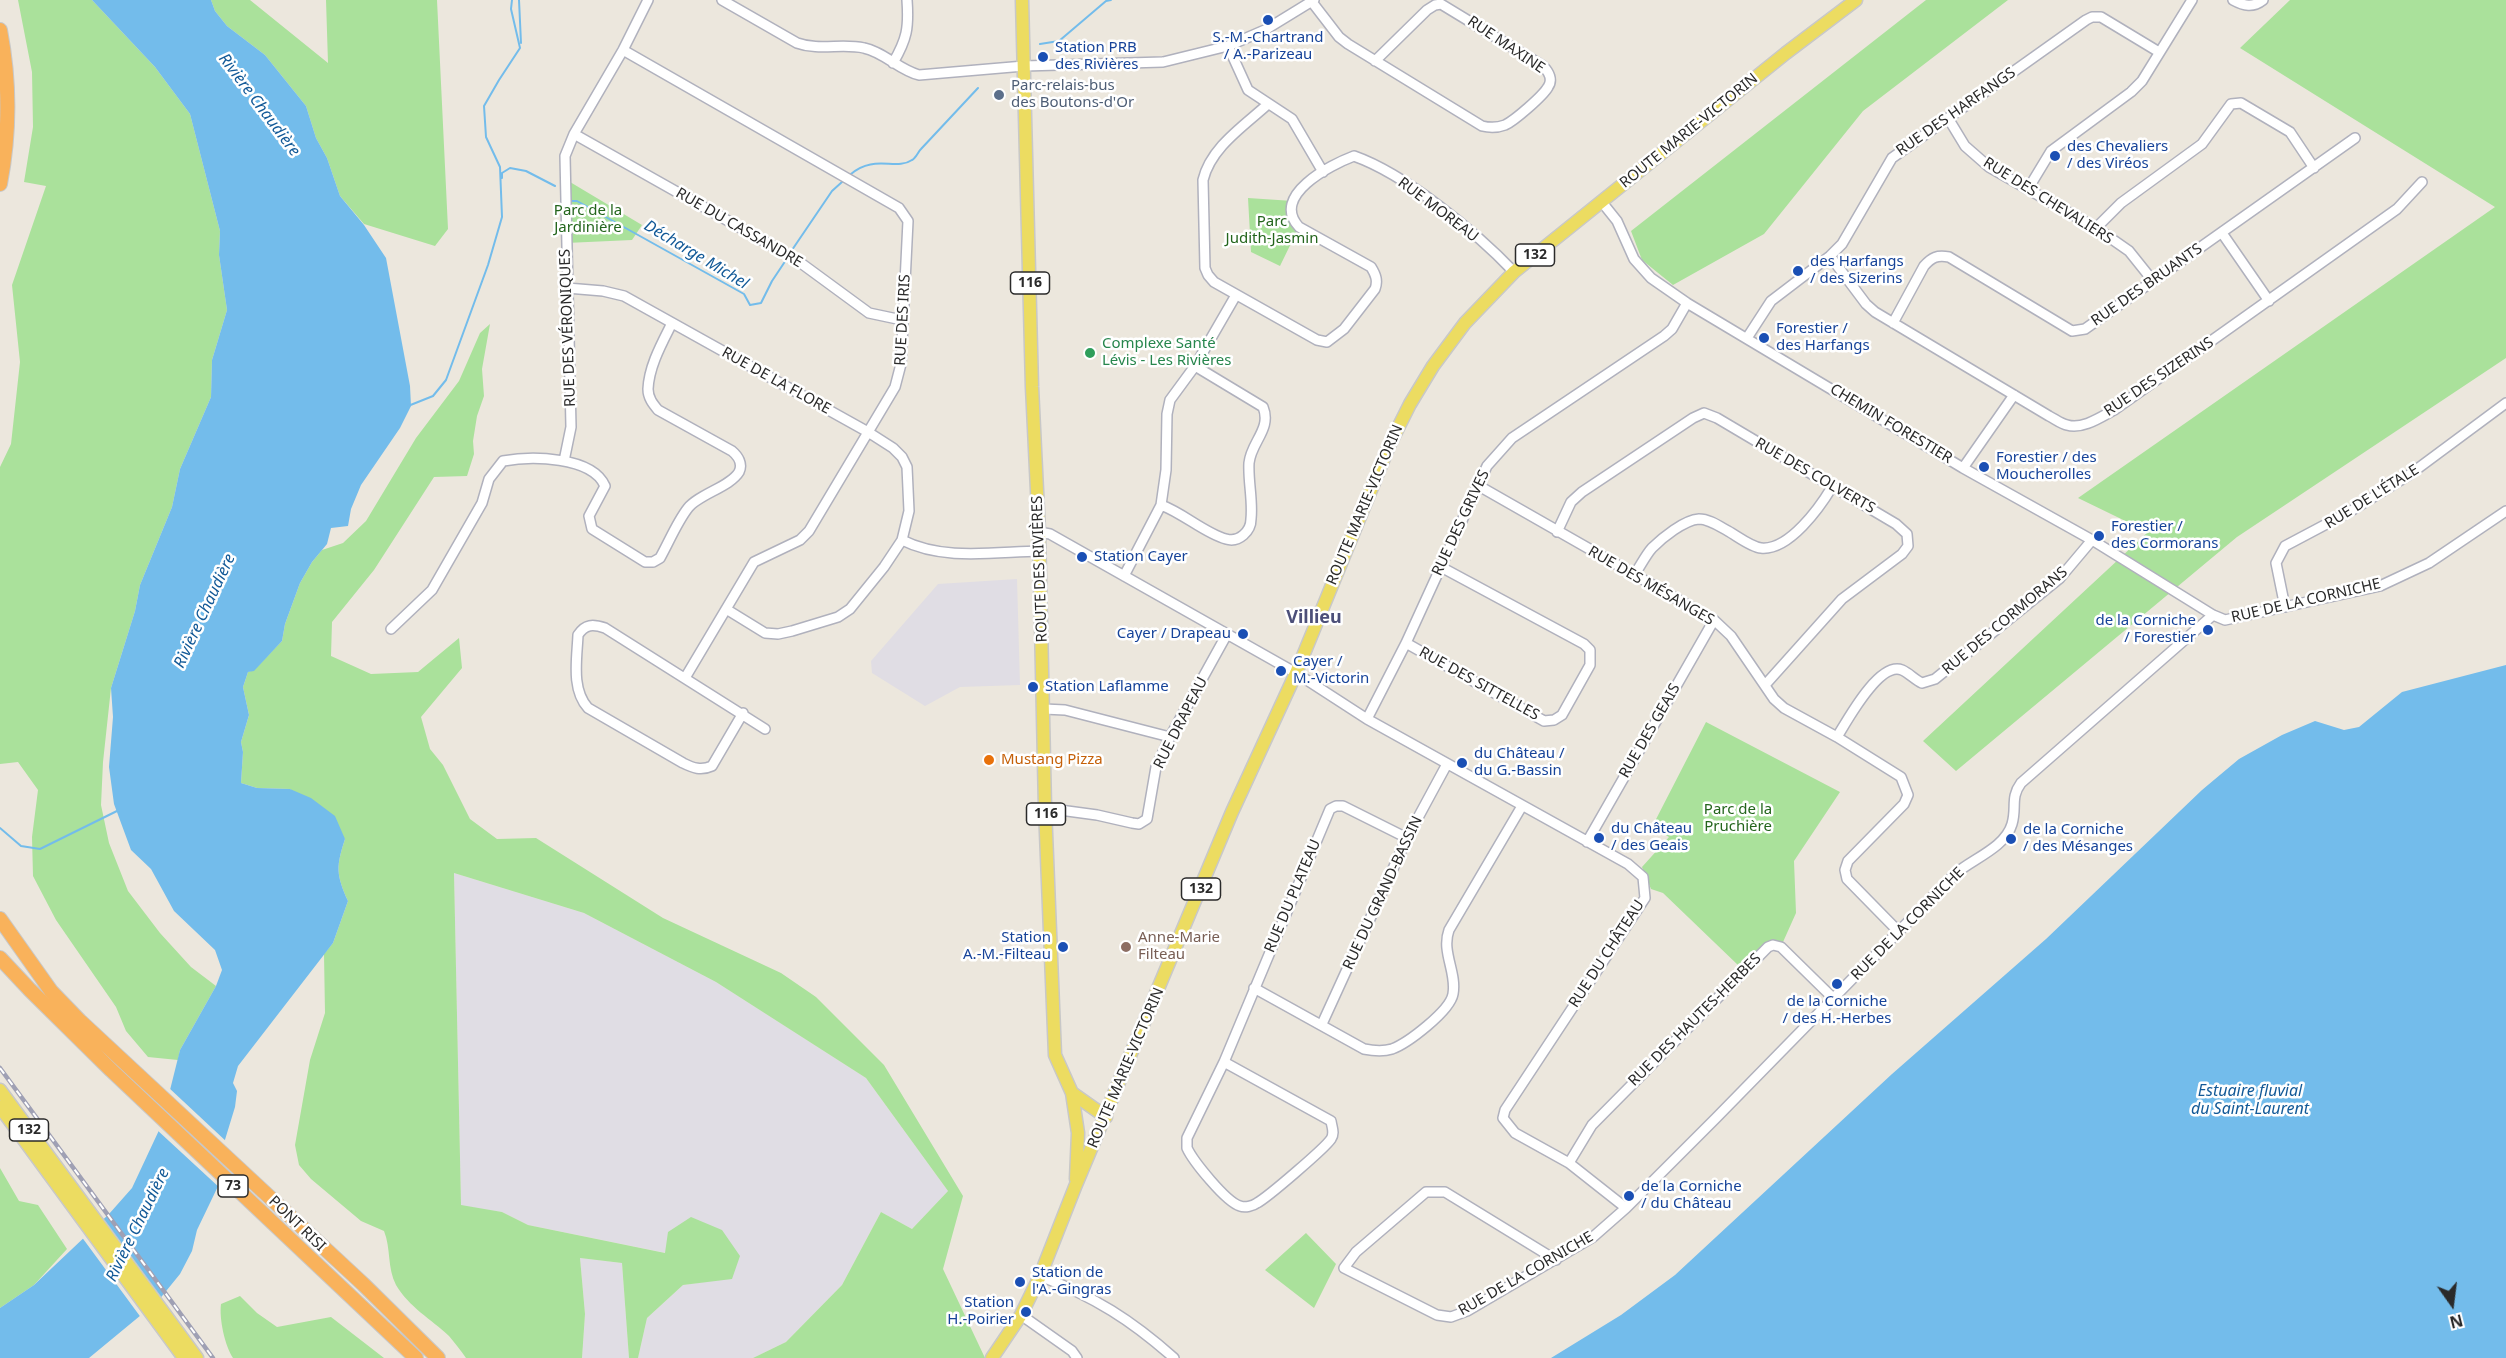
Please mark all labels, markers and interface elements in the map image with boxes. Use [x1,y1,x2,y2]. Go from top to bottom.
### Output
marker: S.-M.-Chartrand / A.-Parizeau [1261,13,1275,27]
street label: RUE MAXINE [1464,13,1548,77]
place label: S.-M.-Chartrand / A.-Parizeau [1212,29,1324,64]
place label: Station PRB des Rivières [1055,39,1138,74]
water label: Rivière Chaudière [214,50,304,160]
marker: Station PRB des Rivières [1036,50,1050,64]
street label: RUE DES HARFANGS [1893,64,2019,160]
street label: ROUTE MARIE-VICTORIN [1616,70,1762,192]
place label: Parc-relais-bus des Boutons-d'Or [1011,77,1134,112]
marker: Parc-relais-bus des Boutons-d'Or [992,88,1006,102]
place label: des Chevaliers / des Viréos [2067,138,2168,173]
marker: des Chevaliers / des Viréos [2048,149,2062,163]
street label: RUE DES CHEVALIERS [1980,154,2116,248]
street label: RUE MOREAU [1394,174,1482,246]
street label: RUE DU CASSANDRE [672,184,806,272]
park label: Parc de la Jardinière [554,202,622,237]
park label: Parc Judith-Jasmin [1226,213,1318,248]
water label: Décharge Michel [640,216,752,294]
street label: RUE DES BRUANTS [2088,240,2206,330]
road number: 132 [1516,244,1555,266]
street label: RUE DES VÉRONIQUES [556,249,580,407]
place label: des Harfangs / des Sizerins [1810,253,1904,288]
marker: des Harfangs / des Sizerins [1791,264,1805,278]
road number: 116 [1010,272,1050,294]
street label: RUE DES IRIS [892,274,914,366]
place label: Forestier / des Harfangs [1776,320,1870,355]
marker: Forestier / des Harfangs [1757,331,1771,345]
street label: RUE DES SIZERINS [2101,334,2217,420]
place label: Complexe Santé Lévis - Les Rivières [1102,335,1231,370]
street label: RUE DE LA FLORE [718,344,834,418]
marker: Complexe Santé Lévis - Les Rivières [1083,346,1097,360]
street label: CHEMIN FORESTIER [1827,380,1955,468]
street label: ROUTE MARIE-VICTORIN [1323,422,1407,588]
street label: RUE DES COLVERTS [1752,434,1878,518]
place label: Forestier / des Moucherolles [1996,449,2097,484]
marker: Forestier / des Moucherolles [1977,460,1991,474]
street label: RUE DE L'ÉTALE [2322,461,2422,533]
street label: RUE DES GRIVES [1429,467,1493,579]
street label: ROUTE DES RIVIÈRES [1028,495,1052,643]
place label: Forestier / des Cormorans [2111,518,2218,553]
marker: Forestier / des Cormorans [2092,529,2106,543]
street label: RUE DES MÉSANGES [1585,543,1717,629]
place label: Station Cayer [1094,548,1188,566]
marker: Station Cayer [1075,550,1089,564]
water label: Rivière Chaudière [170,551,240,671]
street label: RUE DES CORMORANS [1939,563,2071,679]
street label: RUE DE LA CORNICHE [2230,575,2382,627]
district label: Villieu [1286,607,1342,629]
place label: de la Corniche / Forestier [2095,612,2196,647]
marker: de la Corniche / Forestier [2201,623,2215,637]
place label: Cayer / Drapeau [1117,625,1231,643]
marker: Cayer / Drapeau [1236,627,1250,641]
street label: RUE DES SITTELLES [1416,643,1542,725]
place label: Cayer / M.-Victorin [1293,653,1369,688]
marker: Cayer / M.-Victorin [1274,664,1288,678]
street label: RUE DRAPEAU [1150,674,1212,772]
place label: Station Laflamme [1045,678,1169,696]
marker: Station Laflamme [1026,680,1040,694]
street label: RUE DES GEAIS [1616,681,1684,781]
place label: du Château / du G.-Bassin [1474,745,1565,780]
place label: Mustang Pizza [1001,751,1103,769]
marker: Mustang Pizza [982,753,996,767]
marker: du Château / du G.-Bassin [1455,756,1469,770]
park label: Parc de la Pruchière [1704,801,1772,836]
road number: 116 [1026,803,1066,825]
street label: RUE DU GRAND-BASSIN [1339,813,1427,973]
place label: du Château / des Geais [1611,820,1692,855]
place label: de la Corniche / des Mésanges [2023,821,2133,856]
marker: du Château / des Geais [1592,831,1606,845]
marker: de la Corniche / des Mésanges [2004,832,2018,846]
street label: RUE DU PLATEAU [1261,837,1325,955]
street label: RUE DE LA CORNICHE [1848,864,1968,984]
road number: 132 [1182,878,1220,900]
street label: RUE DU CHÂTEAU [1565,897,1649,1011]
place label: Station A.-M.-Filteau [963,929,1051,964]
place label: Anne-Marie Filteau [1138,929,1220,964]
marker: Station A.-M.-Filteau [1056,940,1070,954]
marker: Anne-Marie Filteau [1119,940,1133,954]
street label: RUE DES HAUTES-HERBES [1625,950,1765,1090]
marker: de la Corniche / des H.-Herbes [1830,977,1844,991]
street label: ROUTE MARIE-VICTORIN [1084,985,1168,1151]
place label: de la Corniche / des H.-Herbes [1783,993,1891,1028]
water label: Estuaire fluvial du Saint-Laurent [2191,1081,2309,1119]
road number: 132 [9,1119,48,1141]
water label: Rivière Chaudière [102,1165,174,1285]
road number: 73 [218,1175,248,1197]
place label: de la Corniche / du Château [1641,1178,1742,1213]
marker: de la Corniche / du Château [1622,1189,1636,1203]
street label: PONT RISI [265,1192,329,1256]
street label: RUE DE LA CORNICHE [1455,1228,1597,1320]
place label: Station de l'A.-Gingras [1032,1264,1111,1299]
north arrow [2422,1274,2482,1334]
marker: Station de l'A.-Gingras [1013,1275,1027,1289]
place label: Station H.-Poirier [947,1294,1014,1329]
marker: Station H.-Poirier [1019,1305,1033,1319]
text: N [2447,1309,2465,1334]

